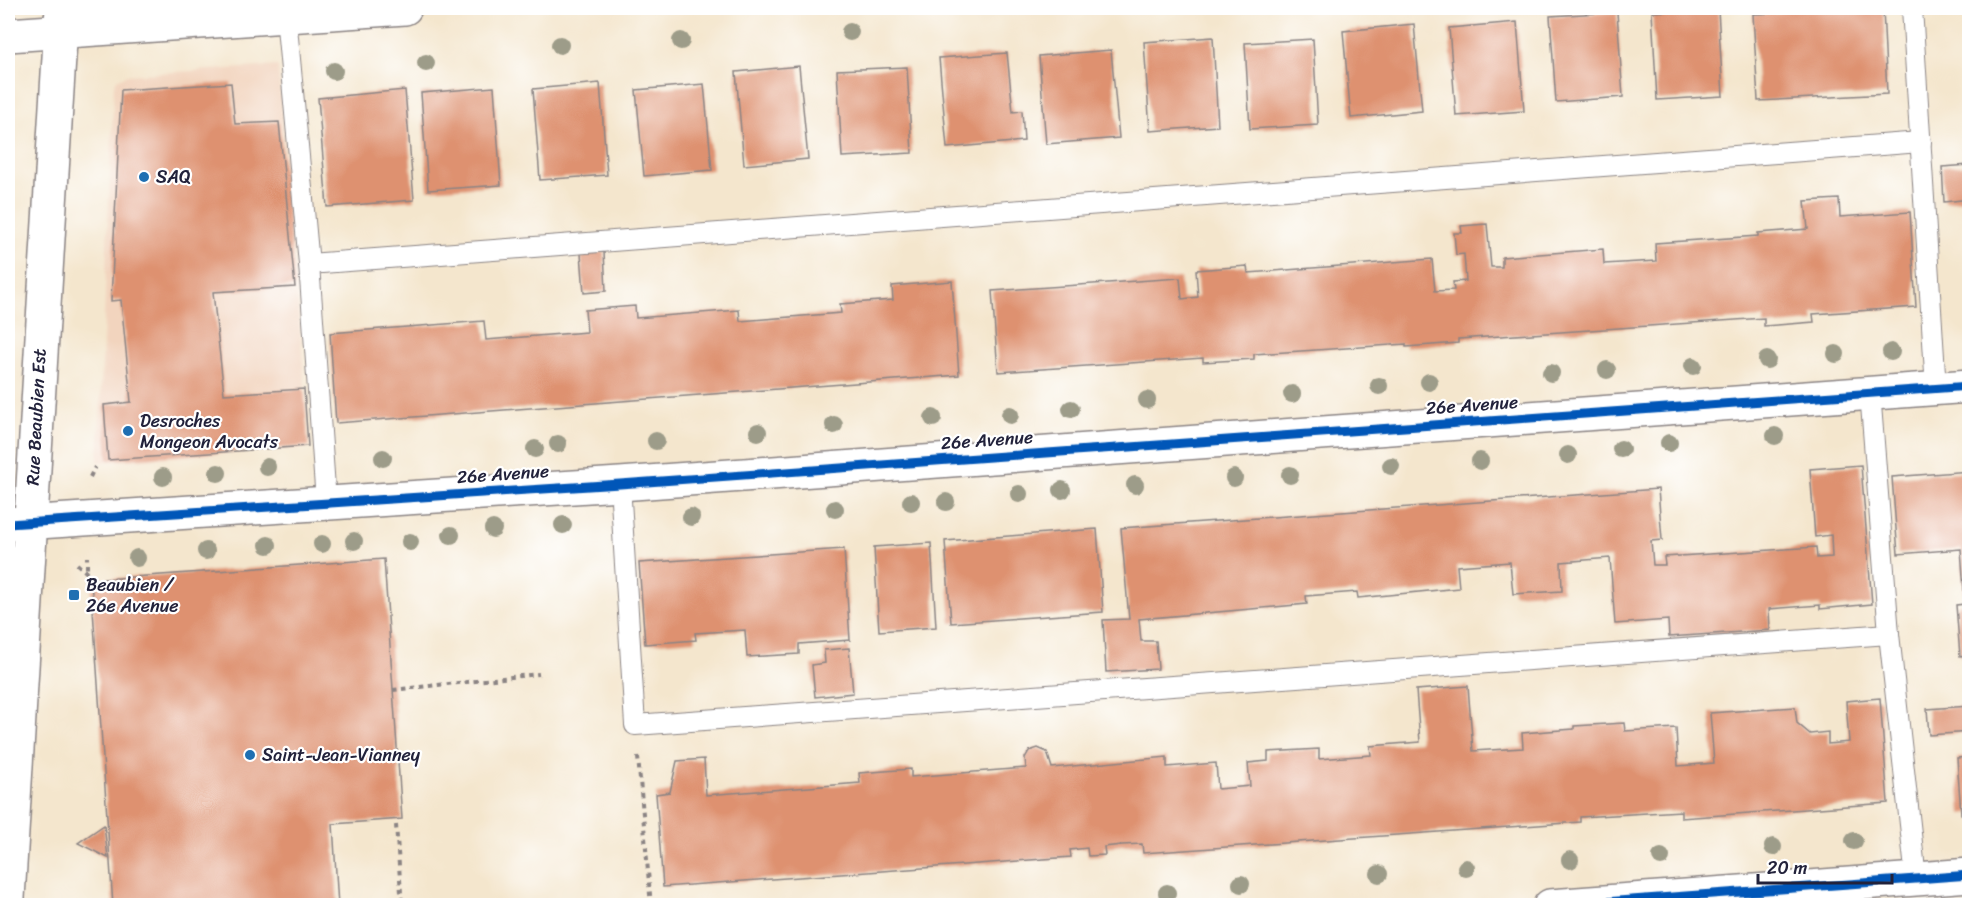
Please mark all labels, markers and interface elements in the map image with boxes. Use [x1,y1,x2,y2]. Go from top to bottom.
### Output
place label: SAQ [156,161,191,193]
marker: SAQ [137,170,151,184]
street label: Rue Beaubien Est [16,348,56,486]
street label: 26e Avenue [1425,386,1519,424]
place label: Desroches Mongeon Avocats [140,405,279,458]
street label: 26e Avenue [940,421,1034,459]
marker: Desroches Mongeon Avocats [121,424,135,438]
street label: 26e Avenue [456,455,550,493]
place label: Beaubien / 26e Avenue [86,569,179,622]
marker: Beaubien / 26e Avenue [67,588,81,602]
place label: Saint-Jean-Vianney [262,739,421,771]
marker: Saint-Jean-Vianney [243,748,257,762]
scale bar [1758,847,1892,885]
text: 20 m [1767,852,1807,884]

